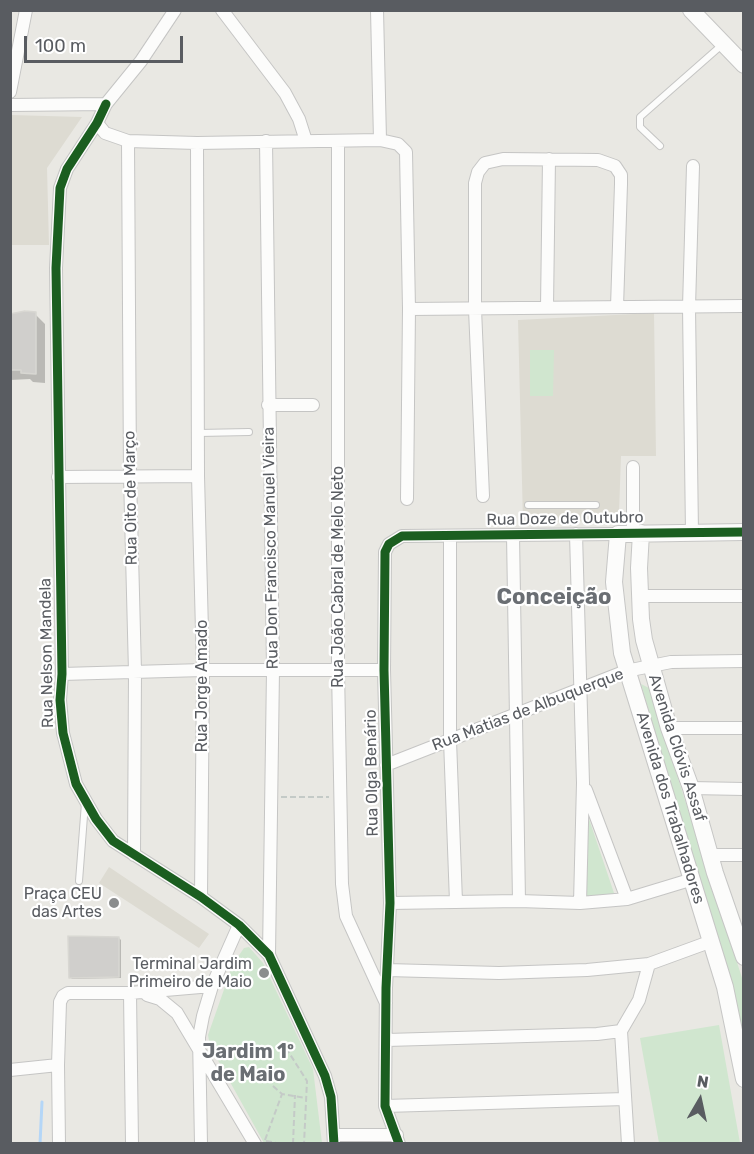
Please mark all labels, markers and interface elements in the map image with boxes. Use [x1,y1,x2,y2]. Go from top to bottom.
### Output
scale bar [27,24,186,62]
text: 100 m [35,35,86,57]
street label: Rua Don Francisco Manuel Vieira [259,427,283,669]
street label: Rua Oito de Março [120,430,142,566]
street label: Rua João Cabral de Melo Neto [328,466,348,688]
street label: Rua Doze de Outubro [486,508,644,530]
street label: Rua Nelson Mandela [36,578,58,728]
district label: Conceição [497,585,611,611]
street label: Rua Jorge Amado [192,619,212,753]
street label: Rua Matias de Albuquerque [429,665,627,755]
street label: Avenida Clóvis Assaf [644,672,710,824]
street label: Rua Olga Benário [361,709,383,837]
street label: Avenida dos Trabalhadores [632,710,708,906]
place label: Praça CEU das Artes [24,884,102,922]
marker: Praça CEU das Artes [107,896,121,910]
place label: Terminal Jardim Primeiro de Maio [129,954,252,992]
marker: Terminal Jardim Primeiro de Maio [257,966,271,980]
district label: Jardim 1º de Maio [202,1040,294,1087]
north arrow [670,1070,730,1130]
text: N [696,1071,710,1092]

